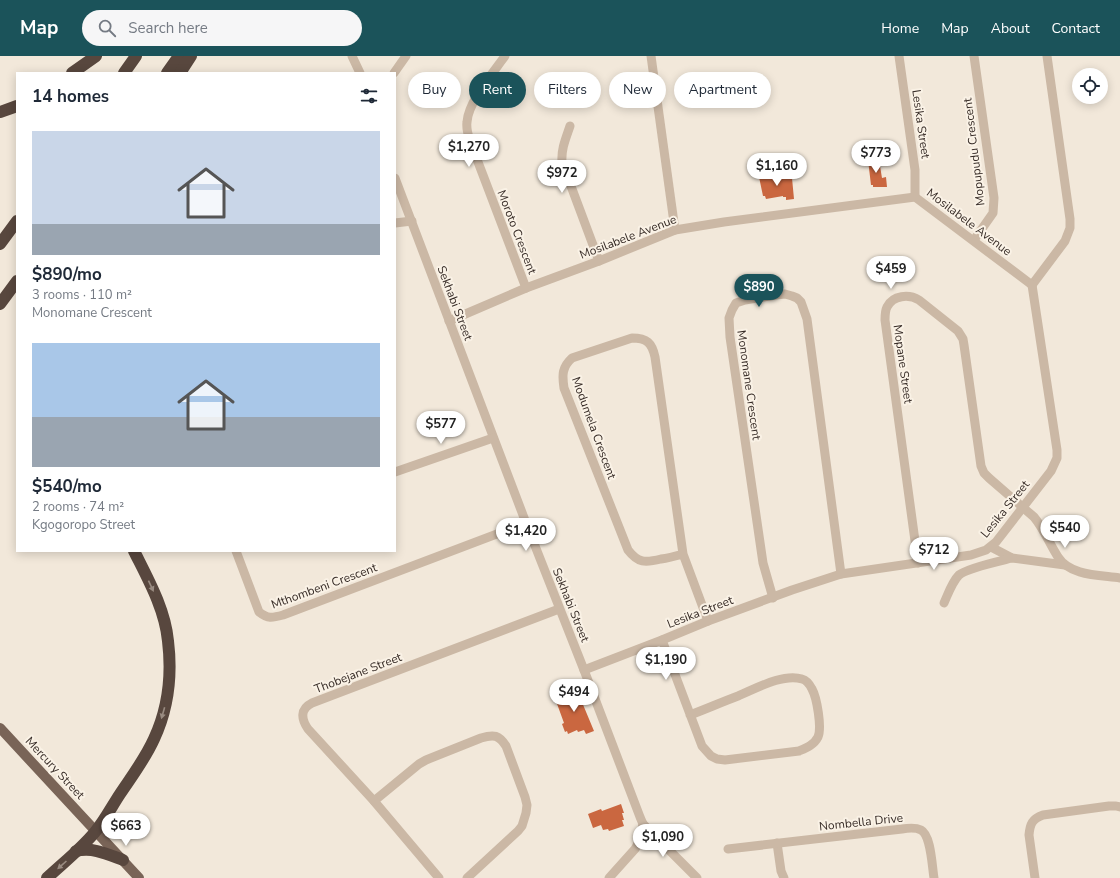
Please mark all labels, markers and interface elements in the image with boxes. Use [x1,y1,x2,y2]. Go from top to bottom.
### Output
search box [82,10,362,46]
text: Map [20,15,58,41]
icon: search [96,17,118,39]
text: Search here [128,18,208,38]
text: Home [881,19,919,38]
text: Map [941,19,969,38]
text: About [991,19,1030,38]
text: Contact [1052,19,1100,38]
map controls [1072,68,1108,104]
button: locate [1072,68,1108,104]
chip: Buy [408,72,461,108]
chip: Rent [469,72,526,108]
chip: Filters [534,72,601,108]
chip: New [609,72,666,108]
chip: Apartment [674,72,771,108]
text: 14 homes [32,85,109,108]
icon: filters [358,85,380,107]
street label: Lesika Street [908,88,934,160]
street label: Mopupudu Crescent [959,96,989,207]
pin: $1,270 [436,134,502,168]
text: $1,270 [448,138,490,156]
pin: $773 [852,140,900,174]
text: $773 [860,144,892,162]
pin: $1,160 [744,153,810,187]
icon: home [170,157,242,229]
text: $1,160 [756,157,798,175]
pin: $972 [538,160,586,194]
text: $972 [546,164,578,182]
street label: Mosilabele Avenue [923,185,1015,259]
street label: Moroto Crescent [494,188,541,277]
street label: Mosilabele Avenue [577,211,679,263]
pin: $459 [867,256,915,290]
text: $459 [875,260,907,278]
text: $890/mo [32,263,102,286]
street label: Sekhabi Street [433,263,477,343]
pin: $890 [735,274,783,308]
text: $890 [743,278,775,296]
text: 3 rooms · 110 m² [32,286,132,304]
text: Monomane Crescent [32,304,152,322]
street label: Mopane Street [890,324,917,405]
street label: Monomane Crescent [733,329,765,442]
icon: home [170,369,242,441]
street label: Modumela Crescent [568,375,620,482]
pin: $577 [417,411,465,445]
text: $577 [425,415,457,433]
text: $540/mo [32,475,102,498]
street label: Lesika Street [977,476,1034,541]
text: 2 rooms · 74 m² [32,498,124,516]
pin: $540 [1041,515,1089,549]
text: Kgogoropo Street [32,516,135,534]
pin: $1,420 [493,518,559,552]
text: $540 [1049,519,1081,537]
text: $1,420 [505,522,547,540]
pin: $712 [910,537,958,571]
text: $712 [918,541,950,559]
street label: Mthombeni Crescent [269,559,380,613]
street label: Sekhabi Street [549,566,593,645]
one-way arrow [148,580,154,592]
street label: Lesika Street [665,592,736,632]
pin: $1,190 [633,647,699,681]
street label: Thobejane Street [312,649,405,697]
text: $1,190 [645,651,687,669]
pin: $494 [550,679,598,713]
text: $494 [558,683,590,701]
one-way arrow [160,707,166,719]
street label: Mercury Street [22,733,89,803]
street label: Nombella Drive [818,810,904,834]
pin: $663 [102,813,150,847]
text: $663 [110,817,142,835]
pin: $1,090 [630,824,696,858]
text: $1,090 [642,828,684,846]
one-way arrow [56,860,67,869]

